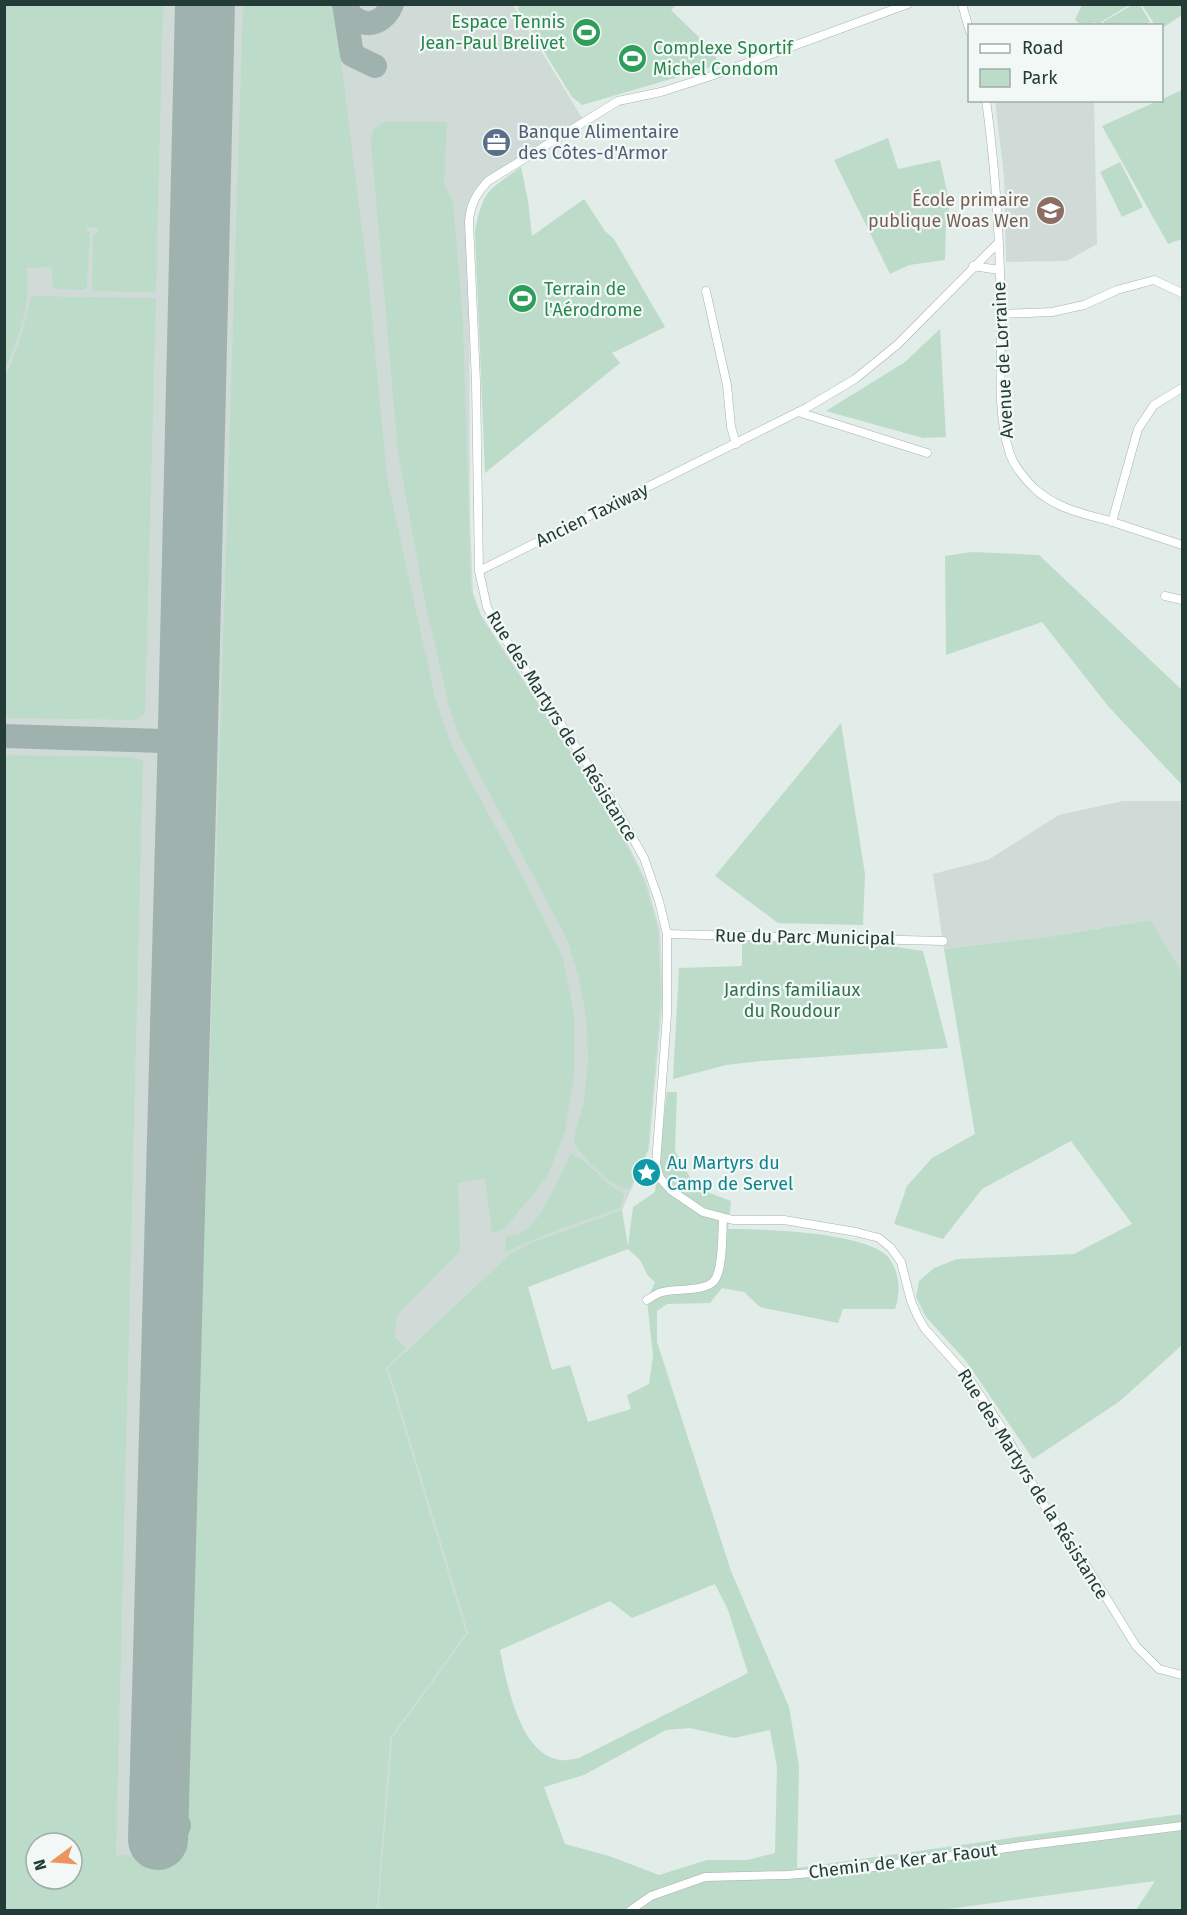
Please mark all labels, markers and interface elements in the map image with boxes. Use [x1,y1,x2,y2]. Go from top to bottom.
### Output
place label: Espace Tennis Jean-Paul Brelivet [420,11,565,54]
sports icon: Espace Tennis Jean-Paul Brelivet [570,16,602,48]
legend [968,24,1163,102]
place label: Complexe Sportif Michel Condom [653,37,795,80]
text: Road [1022,37,1064,59]
sports icon: Complexe Sportif Michel Condom [616,42,648,74]
text: Park [1022,67,1058,89]
place label: Banque Alimentaire des Côtes-d'Armor [518,121,679,164]
office icon: Banque Alimentaire des Côtes-d'Armor [481,126,513,158]
place label: École primaire publique Woas Wen [868,188,1029,232]
school or university icon: École primaire publique Woas Wen [1034,194,1066,226]
place label: Terrain de l'Aérodrome [544,278,642,321]
street label: Avenue de Lorraine [988,281,1018,439]
sports icon: Terrain de l'Aérodrome [507,283,539,315]
street label: Ancien Taxiway [532,478,652,552]
street label: Rue des Martyrs de la Résistance [482,607,642,845]
street label: Rue du Parc Municipal [715,924,895,950]
park label: Jardins familiaux du Roudour [724,979,861,1022]
place label: Au Martyrs du Camp de Servel [667,1152,793,1195]
place icon: Au Martyrs du Camp de Servel [630,1157,662,1189]
street label: Rue des Martyrs de la Résistance [953,1365,1113,1603]
north arrow [24,1831,84,1891]
street label: Chemin de Ker ar Faout [807,1838,999,1883]
text: N [29,1857,51,1873]

